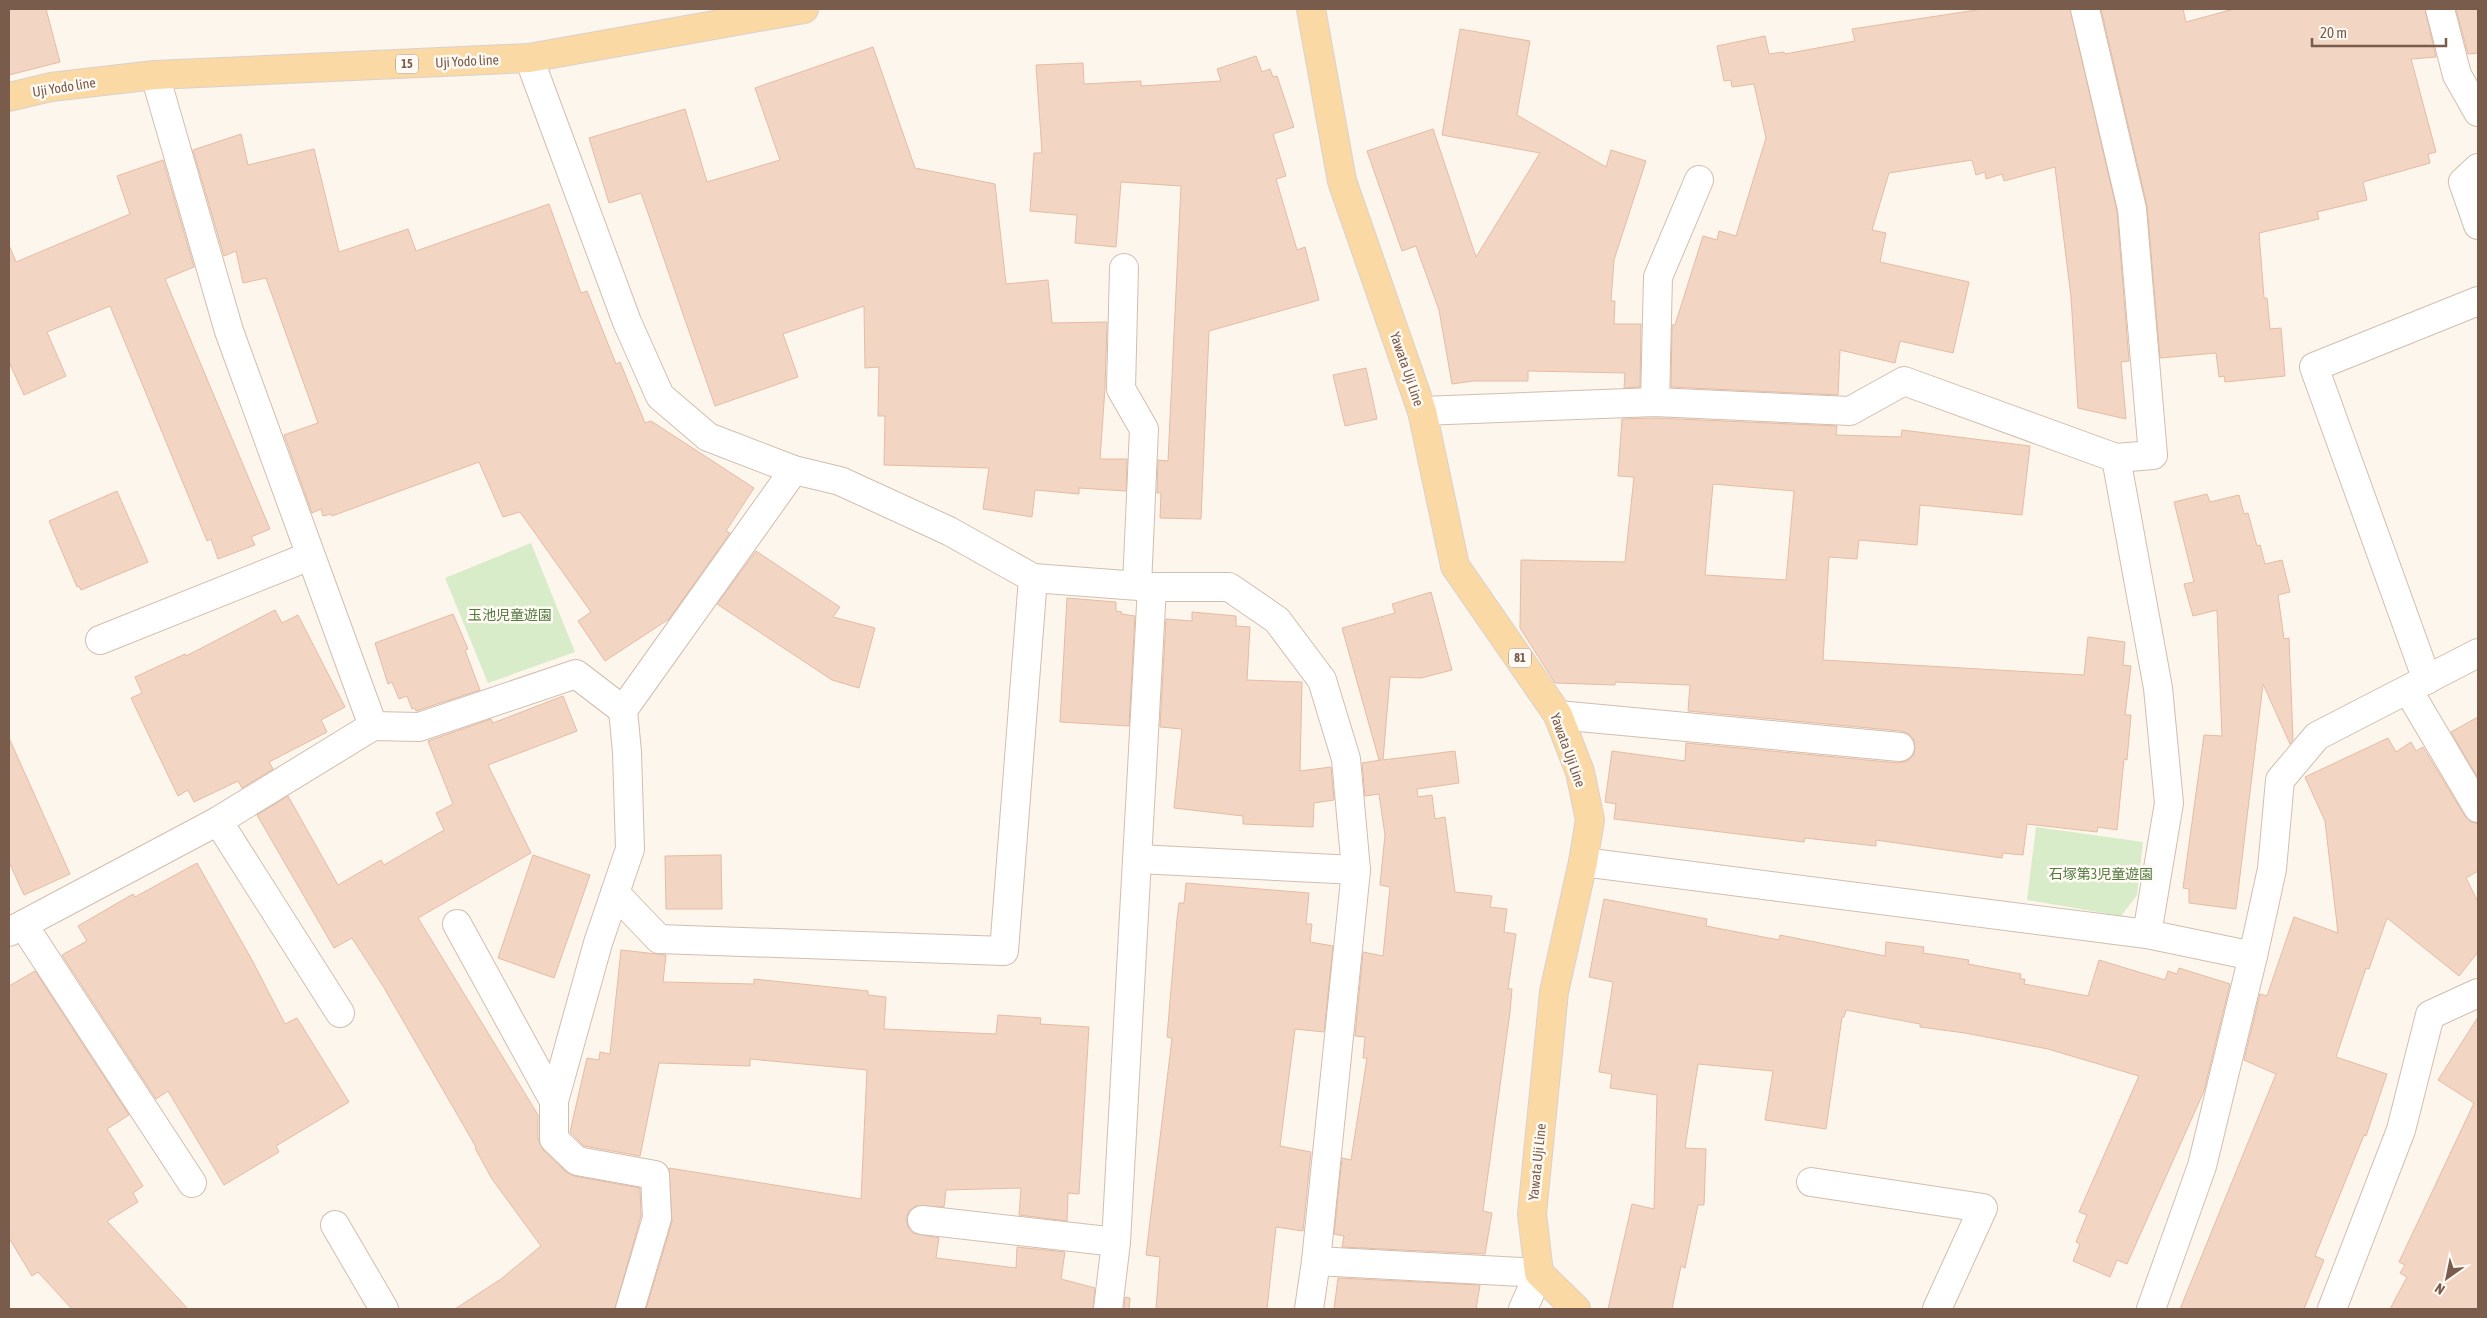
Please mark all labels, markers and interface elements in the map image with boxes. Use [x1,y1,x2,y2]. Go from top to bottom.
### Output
scale bar [2312,15,2446,47]
text: 20 m [2320,24,2347,41]
street label: Uji Yodo line [435,51,499,71]
road number: 15 [396,54,418,74]
street label: Uji Yodo line [31,74,97,100]
street label: Yawata Uji Line [1387,330,1427,408]
park label: 玉池児童遊園 [468,607,552,623]
road number: 81 [1509,648,1531,668]
street label: Yawata Uji Line [1547,711,1589,789]
park label: 石塚第3児童遊園 [2049,866,2153,882]
street label: Yawata Uji Line [1525,1123,1549,1201]
north arrow [2422,1253,2472,1303]
text: N [2432,1280,2448,1298]

